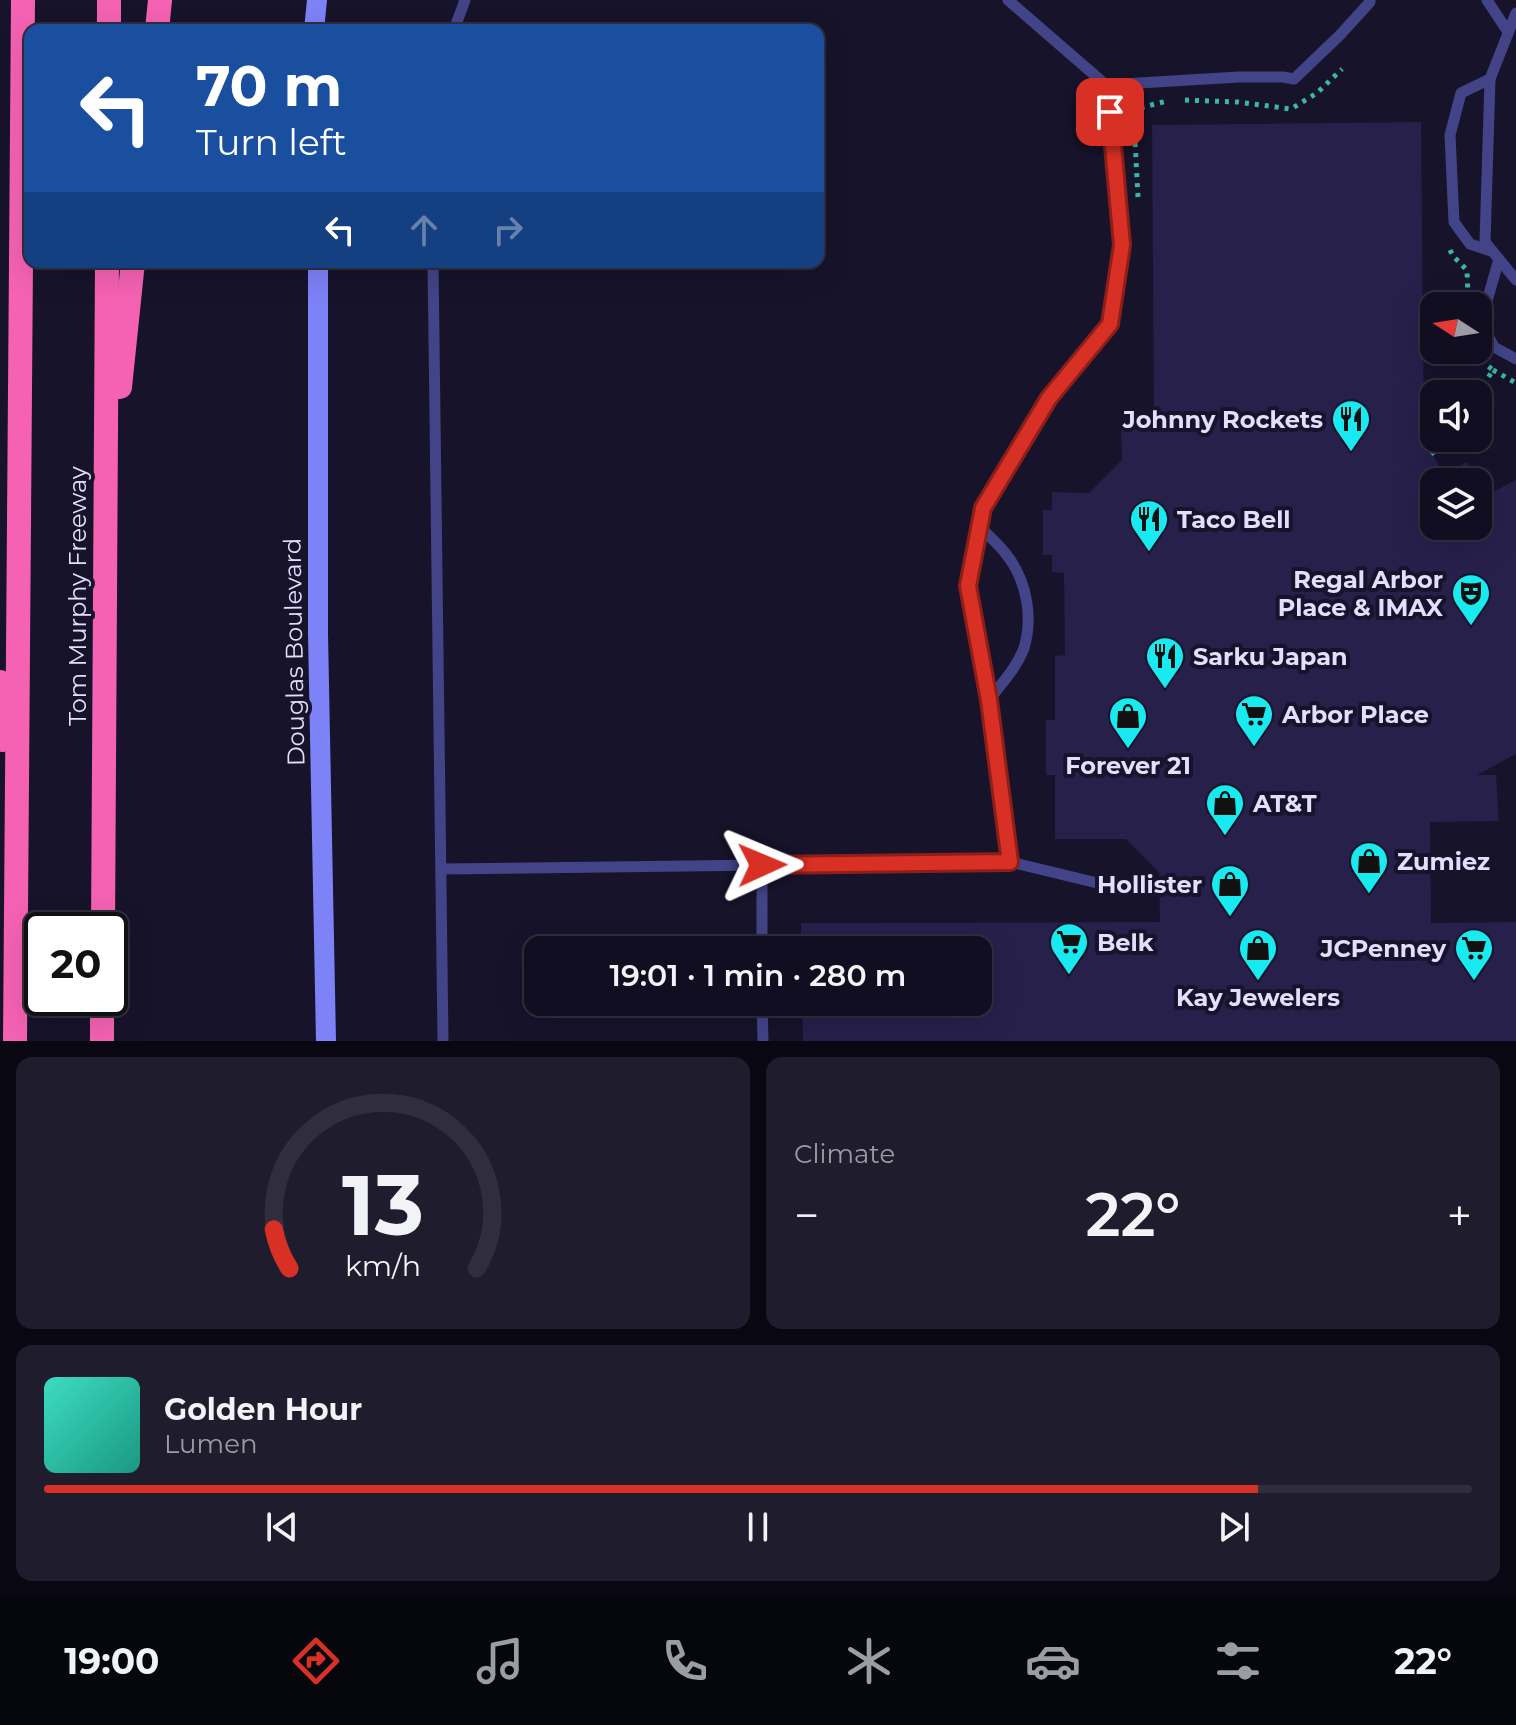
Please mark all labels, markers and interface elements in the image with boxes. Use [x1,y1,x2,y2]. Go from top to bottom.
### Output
text: 70 m [196,52,342,120]
icon: left [64,56,168,160]
pin [1076,78,1144,146]
icon: arrive [1088,90,1132,134]
text: Turn left [196,120,347,164]
icon: left [318,208,362,252]
icon: ahead [402,208,446,252]
icon: right [486,208,530,252]
north arrow [1420,292,1492,364]
map controls [1420,292,1492,540]
button: sound [1420,380,1492,452]
restaurant icon: Johnny Rockets [1330,398,1372,453]
place label: Johnny Rockets [1122,405,1323,434]
street label: Tom Murphy Freeway [63,466,92,726]
button: layers [1420,468,1492,540]
restaurant icon: Taco Bell [1128,498,1170,553]
place label: Taco Bell [1177,505,1291,534]
street label: Douglas Boulevard [278,538,310,766]
place label: Regal Arbor Place & IMAX [1278,565,1444,622]
theatre icon: Regal Arbor Place & IMAX [1450,572,1492,627]
restaurant icon: Sarku Japan [1144,635,1186,690]
place label: Sarku Japan [1193,642,1348,671]
supermarket icon: Arbor Place [1233,693,1275,748]
shop icon: Forever 21 [1107,695,1149,750]
place label: Arbor Place [1281,700,1429,729]
place label: Forever 21 [1065,751,1191,780]
shop icon: AT&T [1204,782,1246,837]
place label: AT&T [1252,789,1317,818]
position arrow [720,823,804,907]
shop icon: Zumiez [1348,840,1390,895]
place label: Zumiez [1397,847,1490,876]
shop icon: Hollister [1209,863,1251,918]
place label: Hollister [1097,870,1202,899]
speed limit sign: 20 [24,912,128,1016]
supermarket icon: Belk [1048,921,1090,976]
shop icon: Kay Jewelers [1237,927,1279,982]
supermarket icon: JCPenney [1453,927,1495,982]
place label: Belk [1097,928,1154,957]
place label: JCPenney [1319,934,1447,963]
text: 19:01 · 1 min · 280 m [610,957,906,994]
place label: Kay Jewelers [1176,983,1340,1012]
text: Climate [794,1138,895,1170]
text: 13 [342,1154,424,1256]
text: 22° [1086,1178,1180,1251]
text: − [794,1188,819,1242]
text: + [1447,1188,1472,1242]
text: km/h [345,1248,421,1283]
text: Golden Hour [164,1391,362,1428]
text: Lumen [164,1428,257,1460]
icon: previous [260,1505,304,1549]
icon: pause [736,1505,780,1549]
icon: next [1212,1505,1256,1549]
icon: directions [288,1633,344,1689]
icon: music [472,1633,528,1689]
icon: phone [657,1633,713,1689]
icon: climate [841,1633,897,1689]
icon: car [1025,1633,1081,1689]
icon: filters [1210,1633,1266,1689]
text: 19:00 [64,1639,160,1683]
text: 22° [1394,1639,1452,1683]

